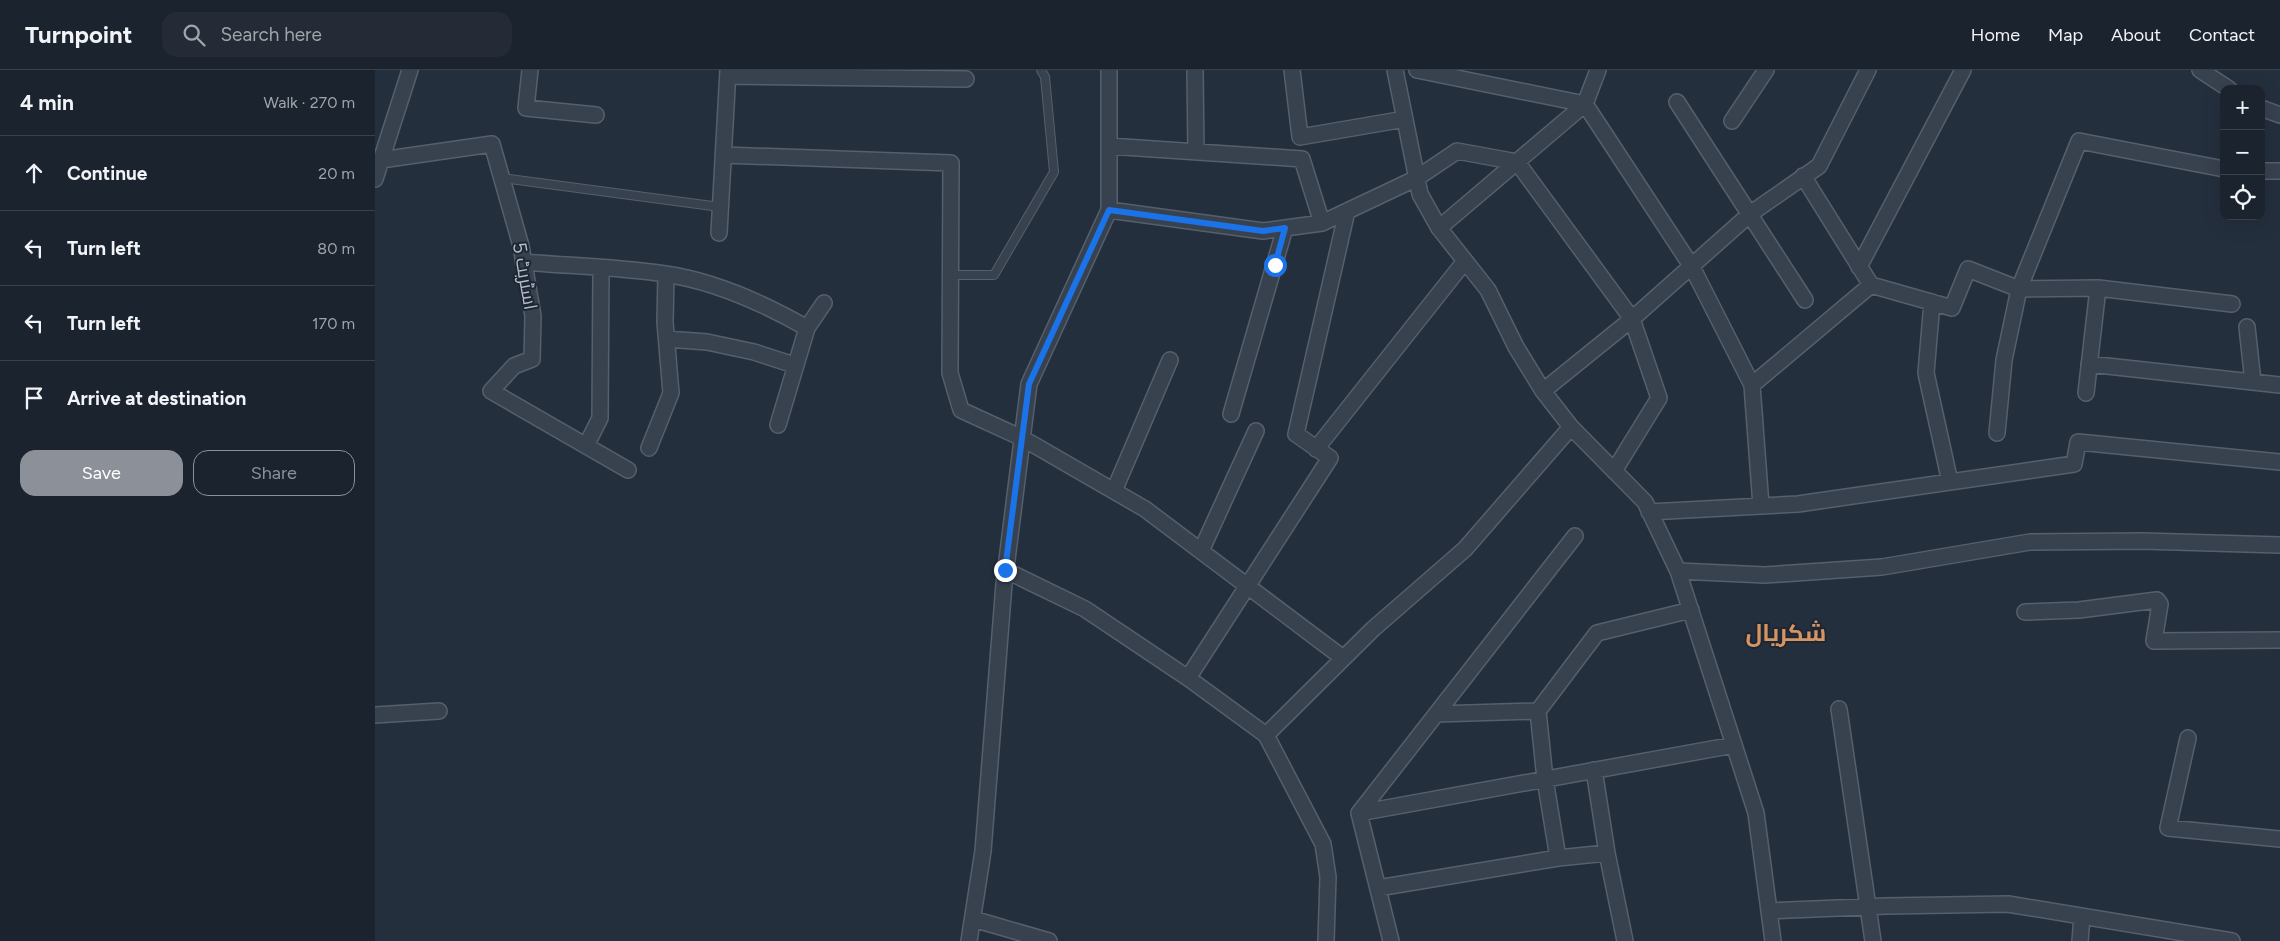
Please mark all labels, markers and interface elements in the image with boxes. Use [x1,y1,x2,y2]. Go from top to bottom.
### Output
search box [162,12,512,57]
text: Turnpoint [25,20,132,49]
icon: search [180,21,208,49]
text: Search here [220,23,322,46]
text: Home [1971,24,2020,46]
text: Map [2048,24,2083,46]
text: About [2111,24,2161,46]
text: Contact [2189,24,2255,46]
map controls [2220,85,2265,220]
button: + [2220,85,2265,130]
text: 4 min [20,90,74,115]
text: Walk · 270 m [264,93,355,112]
button: − [2220,130,2265,175]
icon: ahead [20,159,48,187]
text: Continue [67,162,147,185]
text: 20 m [318,164,355,183]
button: locate [2220,175,2265,220]
icon: left [20,234,48,262]
text: Turn left [67,237,141,260]
text: 80 m [317,239,355,258]
street label: اسٹریٹ 5 [508,240,542,312]
route start [1264,254,1287,277]
icon: left [20,309,48,337]
text: Turn left [67,312,141,335]
text: 170 m [312,314,355,333]
icon: arrive [20,384,48,412]
text: Arrive at destination [67,387,246,410]
button: Save [20,450,183,496]
button: Share [193,450,355,496]
route end [994,559,1017,582]
district label: شکریال [1746,618,1826,647]

